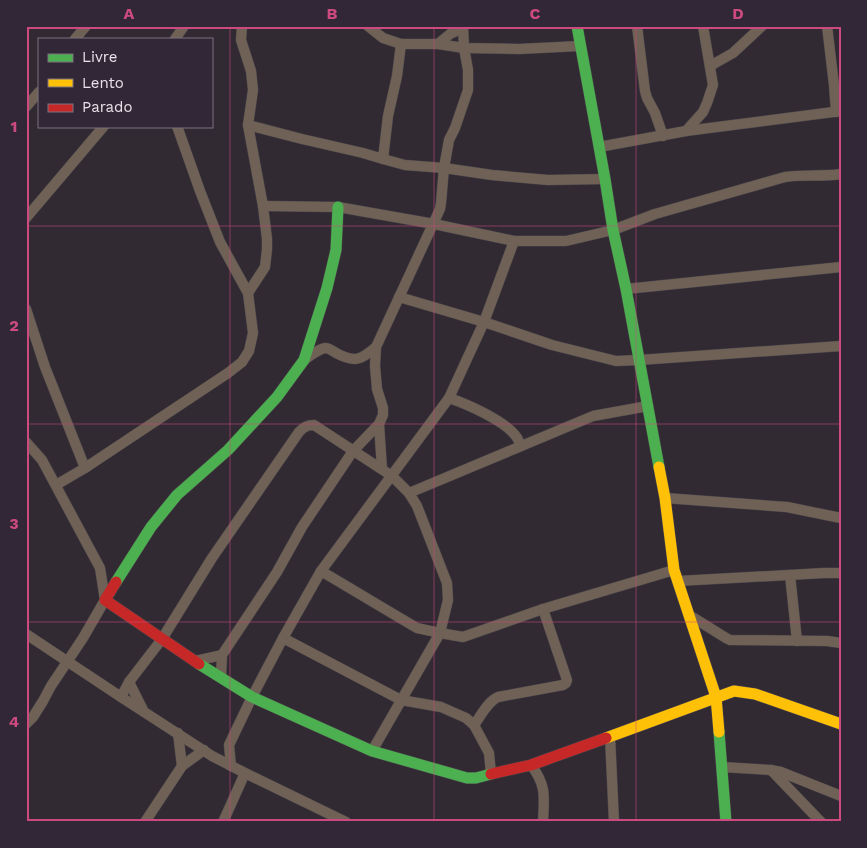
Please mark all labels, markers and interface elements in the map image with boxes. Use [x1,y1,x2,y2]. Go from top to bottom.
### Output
text: A [124,4,135,23]
text: B [327,4,338,23]
text: C [530,4,541,23]
text: D [732,4,744,23]
legend [38,38,212,128]
text: Livre [82,48,117,66]
text: Lento [82,74,124,92]
text: Parado [82,98,132,116]
text: 1 [11,117,17,136]
text: 2 [9,316,19,335]
text: 3 [9,514,19,533]
text: 4 [9,712,19,731]

